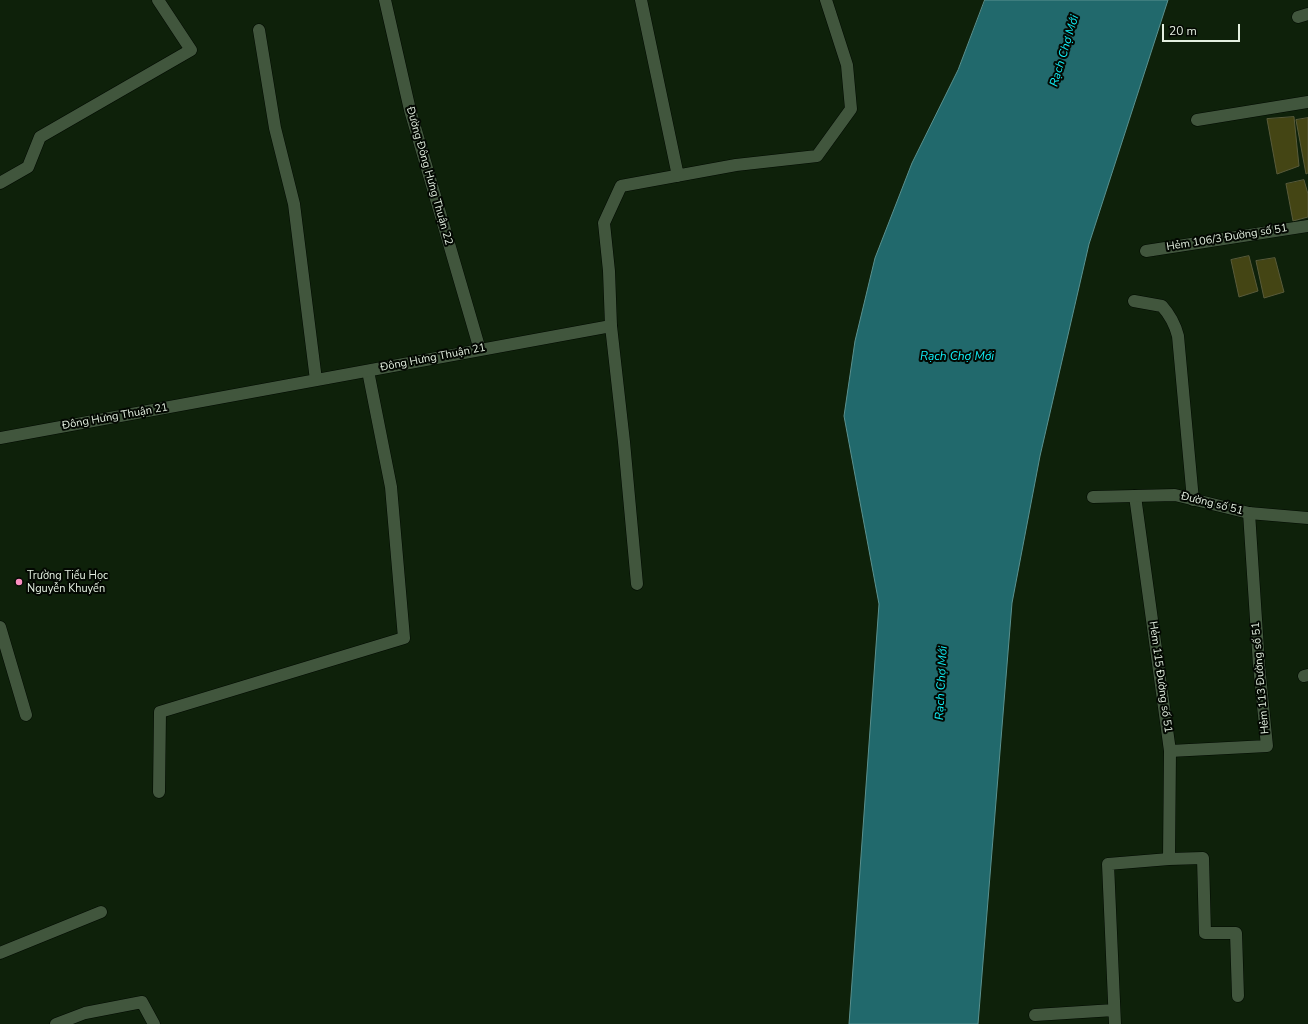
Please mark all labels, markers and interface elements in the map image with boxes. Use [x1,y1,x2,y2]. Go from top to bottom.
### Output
water label: Rạch Chợ Mới [1047,13,1083,89]
scale bar [1164,16,1242,42]
text: 20 m [1169,23,1197,39]
street label: Đường Đông Hưng Thuận 22 [403,105,455,247]
street label: Hẻm 106/3 Đường số 51 [1166,222,1288,254]
street label: Đông Hưng Thuận 21 [379,341,487,375]
water label: Rạch Chợ Mới [920,350,994,364]
street label: Đông Hưng Thuận 21 [61,401,169,433]
street label: Đường số 51 [1180,490,1244,518]
place label: Trường Tiểu Học Nguyễn Khuyến [27,569,108,595]
marker: Trường Tiểu Học Nguyễn Khuyến [14,577,24,587]
street label: Hẻm 115 Đường số 51 [1146,620,1174,734]
street label: Hẻm 113 Đường số 51 [1250,621,1272,735]
water label: Rạch Chợ Mới [933,646,951,720]

